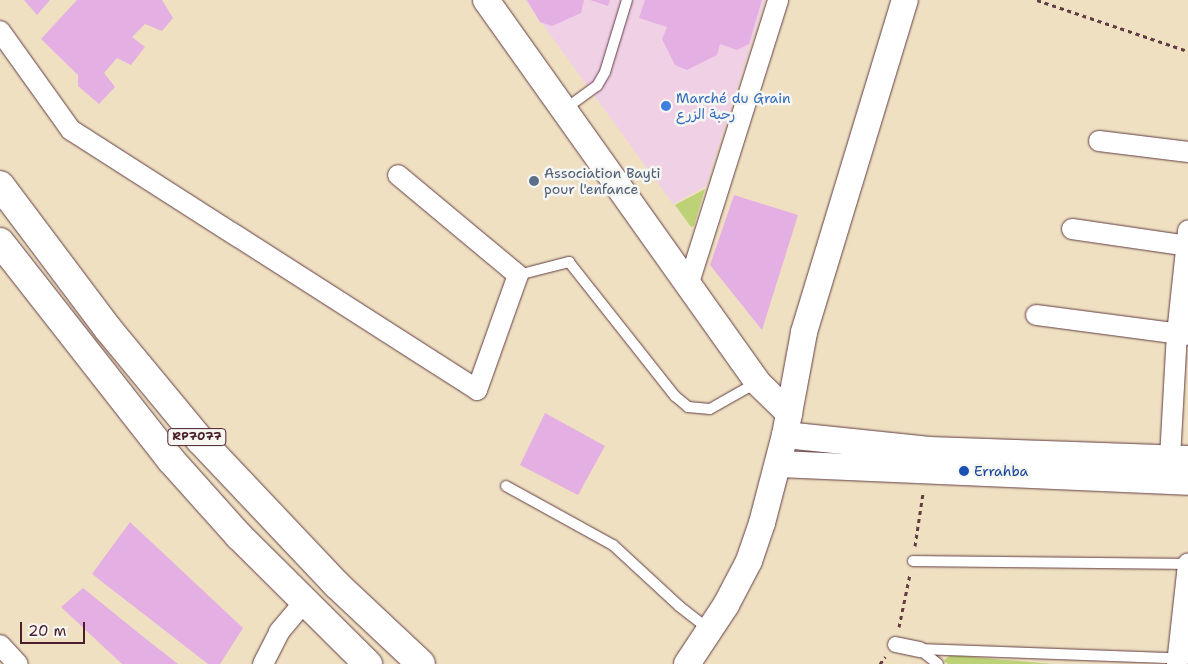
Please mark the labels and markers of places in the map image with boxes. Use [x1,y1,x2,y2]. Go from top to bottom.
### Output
place label: Marché du Grain رحبة الزرع [676,90,791,122]
marker: Marché du Grain رحبة الزرع [660,100,672,112]
place label: Association Bayti pour l'enfance [544,165,660,198]
marker: Association Bayti pour l'enfance [528,175,540,187]
place label: Errahba [974,463,1028,479]
marker: Errahba [958,465,970,477]

